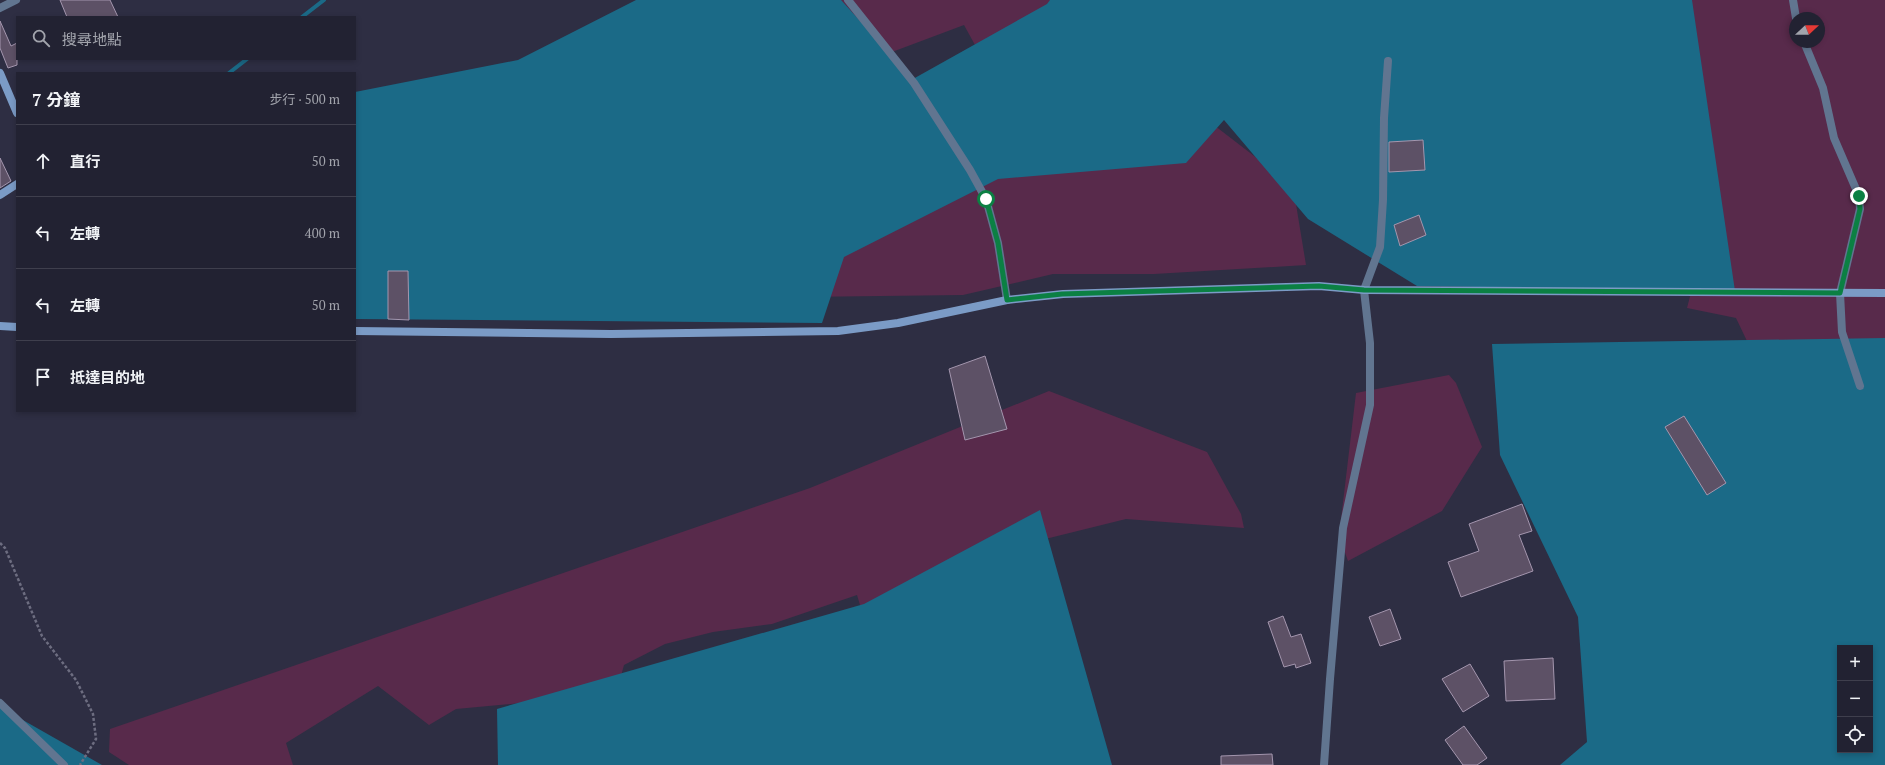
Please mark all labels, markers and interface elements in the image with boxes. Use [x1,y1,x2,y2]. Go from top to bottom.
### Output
north arrow [1789,12,1825,48]
search box [16,16,356,60]
icon: search [30,27,52,49]
text: 搜尋地點 [62,29,122,49]
text: 7 分鐘 [32,88,80,111]
text: 步行 · 500 m [269,90,340,108]
icon: ahead [32,150,54,172]
text: 直行 [70,151,100,171]
text: 50 m [312,152,340,170]
route end [1850,187,1868,205]
route start [977,190,995,208]
icon: left [32,222,54,244]
text: 左轉 [70,223,100,243]
text: 400 m [305,224,340,242]
icon: left [32,294,54,316]
text: 左轉 [70,295,100,315]
text: 50 m [312,296,340,314]
icon: arrive [32,366,54,388]
text: 抵達目的地 [70,367,145,387]
map controls [1837,645,1873,753]
button: + [1837,645,1873,681]
button: − [1837,681,1873,717]
button: locate [1837,717,1873,753]

